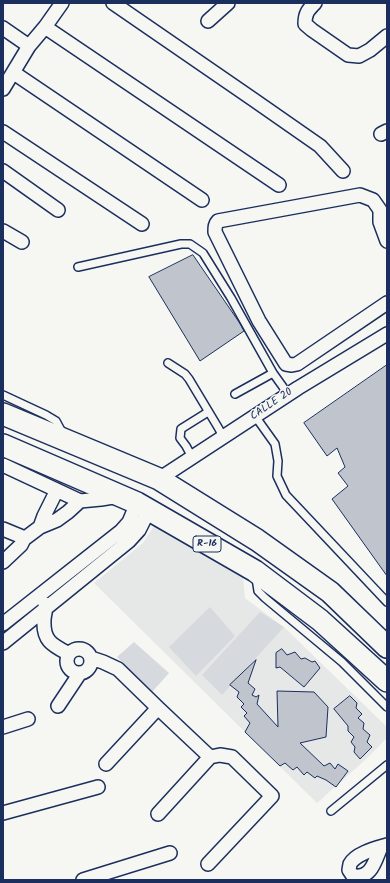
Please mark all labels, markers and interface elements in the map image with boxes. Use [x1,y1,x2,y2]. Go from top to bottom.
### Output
street label: CALLE 20 [248,386,296,424]
road number: R-16 [193,536,221,552]

